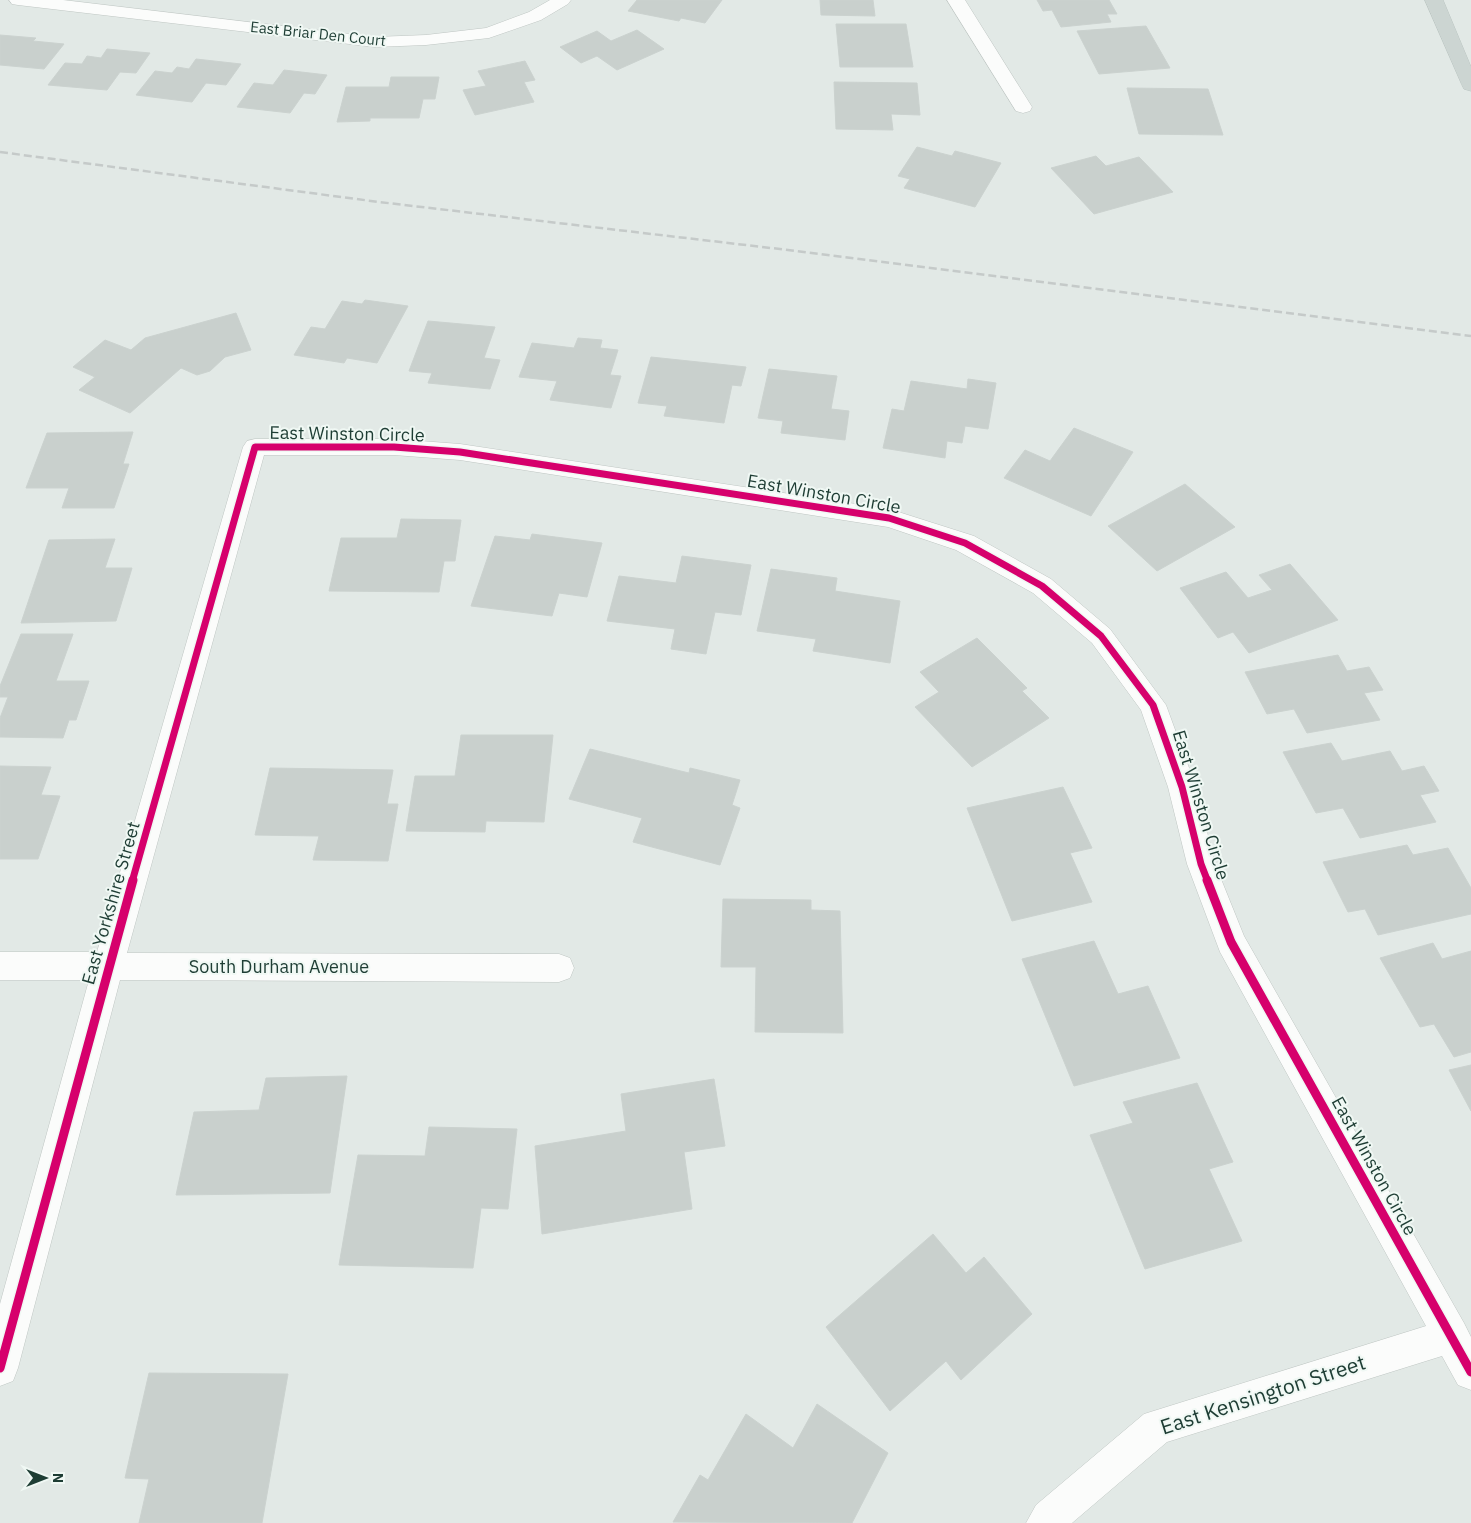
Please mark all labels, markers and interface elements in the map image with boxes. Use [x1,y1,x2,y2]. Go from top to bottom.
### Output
street label: East Briar Den Court [249,17,387,50]
street label: East Winston Circle [269,421,425,446]
street label: East Winston Circle [745,469,903,518]
street label: East Winston Circle [1168,727,1235,883]
street label: East Yorkshire Street [76,819,145,987]
street label: South Durham Avenue [189,955,369,978]
street label: East Winston Circle [1327,1092,1422,1239]
street label: East Kensington Street [1157,1348,1369,1440]
north arrow [20,1453,70,1503]
text: N [49,1473,67,1483]

